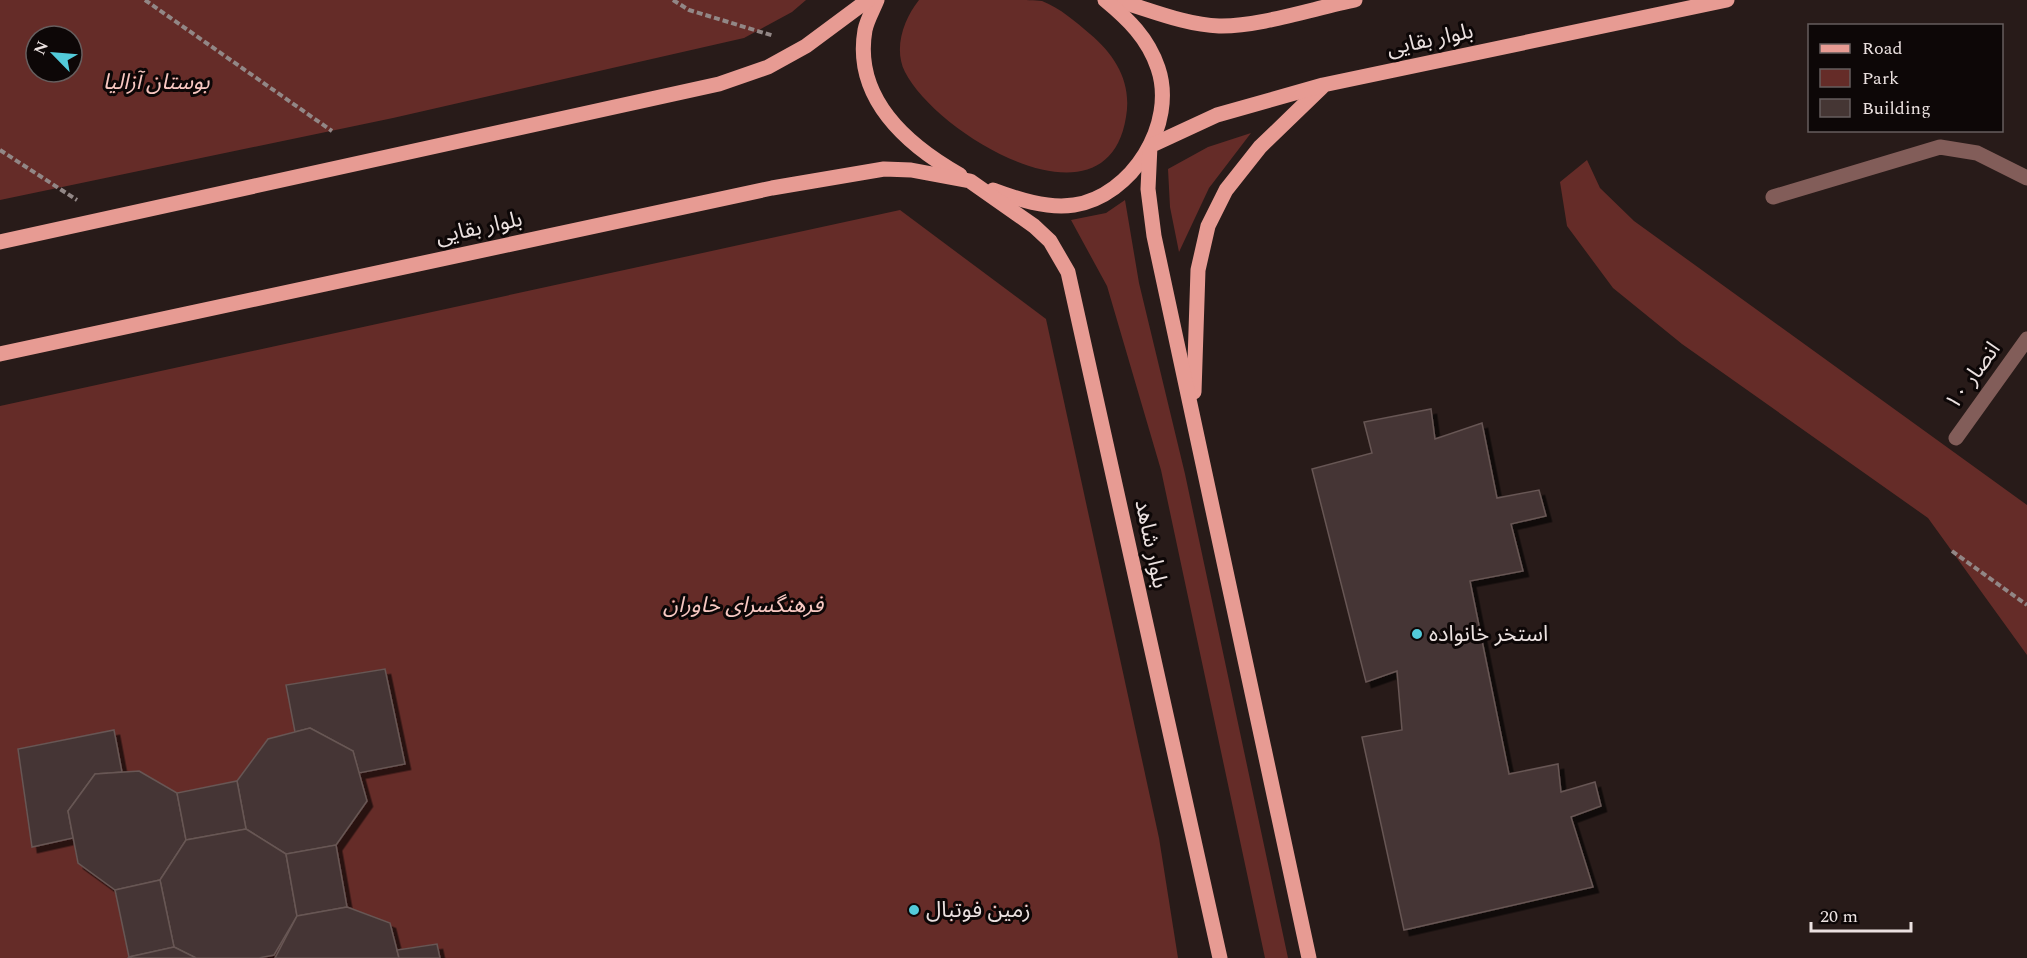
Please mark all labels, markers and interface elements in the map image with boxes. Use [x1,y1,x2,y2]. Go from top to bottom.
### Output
street label: بلوار بقایی [1384,15,1476,65]
north arrow [24,24,84,84]
legend [1808,24,2003,132]
text: Road [1862,35,1903,62]
text: N [28,37,55,59]
text: Park [1862,65,1899,92]
park label: بوستان آزالیا [103,66,210,99]
text: Building [1862,95,1931,122]
street label: بلوار بقایی [433,203,525,253]
street label: انصار ۱۰ [1937,335,2009,417]
street label: بلوار شاهد [1126,497,1176,591]
park label: فرهنگسرای خاوران [663,589,824,622]
place label: استخر خانواده [1429,618,1548,651]
marker: استخر خانواده [1410,627,1424,641]
place label: زمین فوتبال [926,894,1031,927]
scale bar [1811,895,1912,933]
marker: زمین فوتبال [907,903,921,917]
text: 20 m [1820,903,1858,930]

